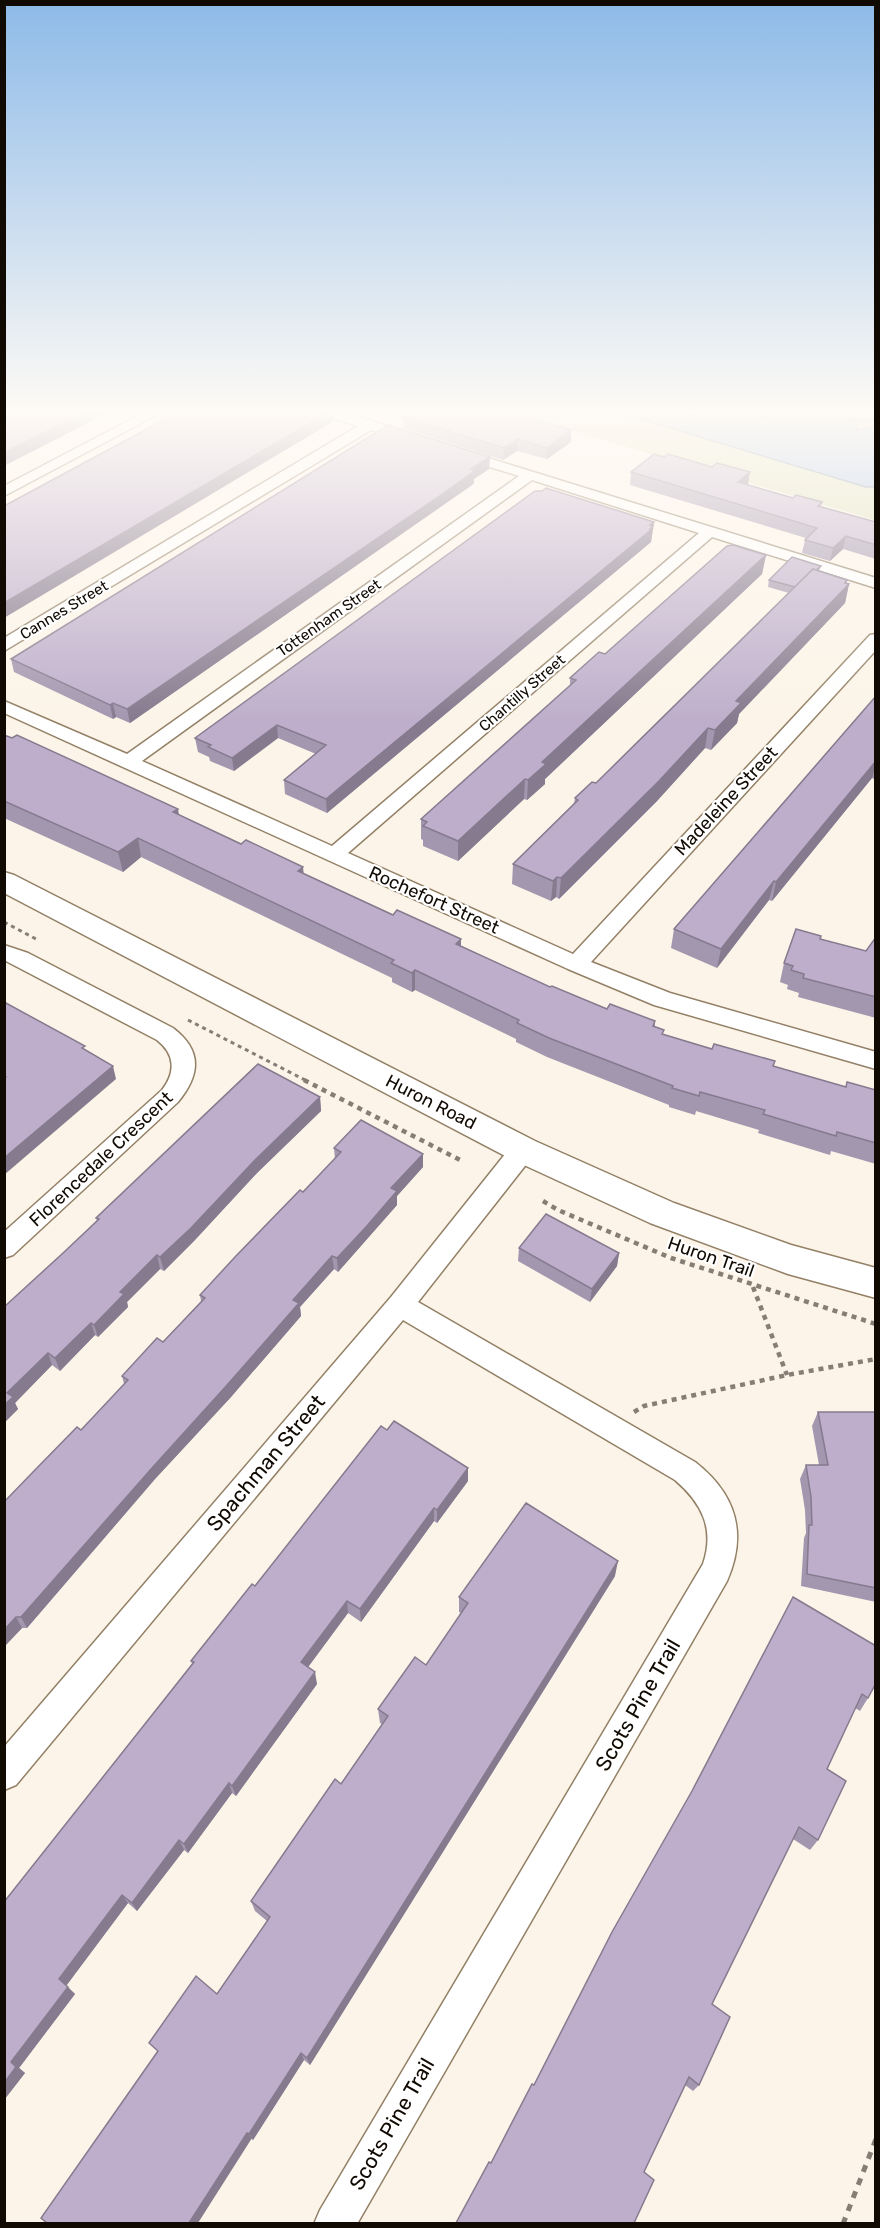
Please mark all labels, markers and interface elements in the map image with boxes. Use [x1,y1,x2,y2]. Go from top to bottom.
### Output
street label: Tottenham Street [274,575,385,661]
street label: Cannes Street [17,577,111,643]
street label: Chantilly Street [475,651,569,735]
street label: Madeleine Street [670,742,782,860]
street label: Rochefort Street [365,861,503,939]
street label: Huron Road [382,1070,480,1134]
street label: Florencedale Crescent [25,1087,177,1231]
street label: Huron Trail [665,1232,757,1282]
street label: Spachman Street [201,1389,330,1536]
street label: Scots Pine Trail [590,1634,685,1775]
street label: Scots Pine Trail [344,2053,439,2194]

